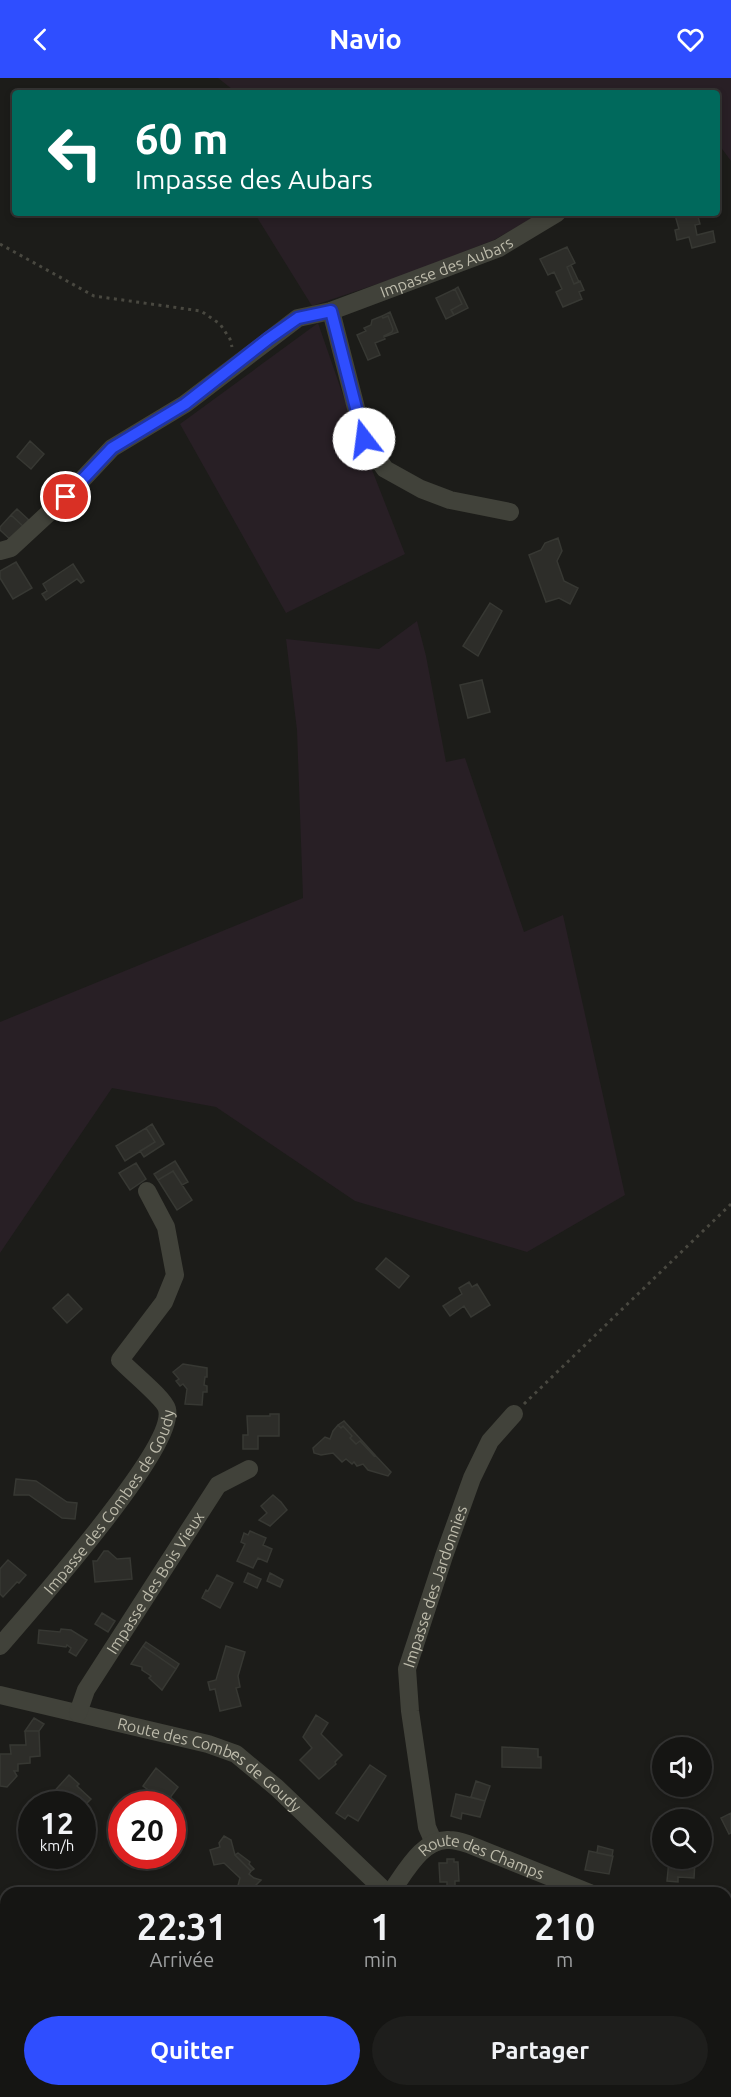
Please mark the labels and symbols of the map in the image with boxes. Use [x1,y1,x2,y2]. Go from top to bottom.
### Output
street label: Impasse des Aubars [377,233,516,301]
position arrow [332,407,396,471]
pin [40,471,91,522]
street label: Impasse des Combes de Goudy [40,1409,177,1598]
street label: Impasse des Jardonnies [399,1503,470,1670]
street label: Impasse des Bois Vieux [103,1508,207,1657]
street label: Route des Combes de Goudy [116,1714,305,1816]
speed limit sign: 20 [108,1791,186,1869]
street label: Route des Champs [414,1831,547,1883]

